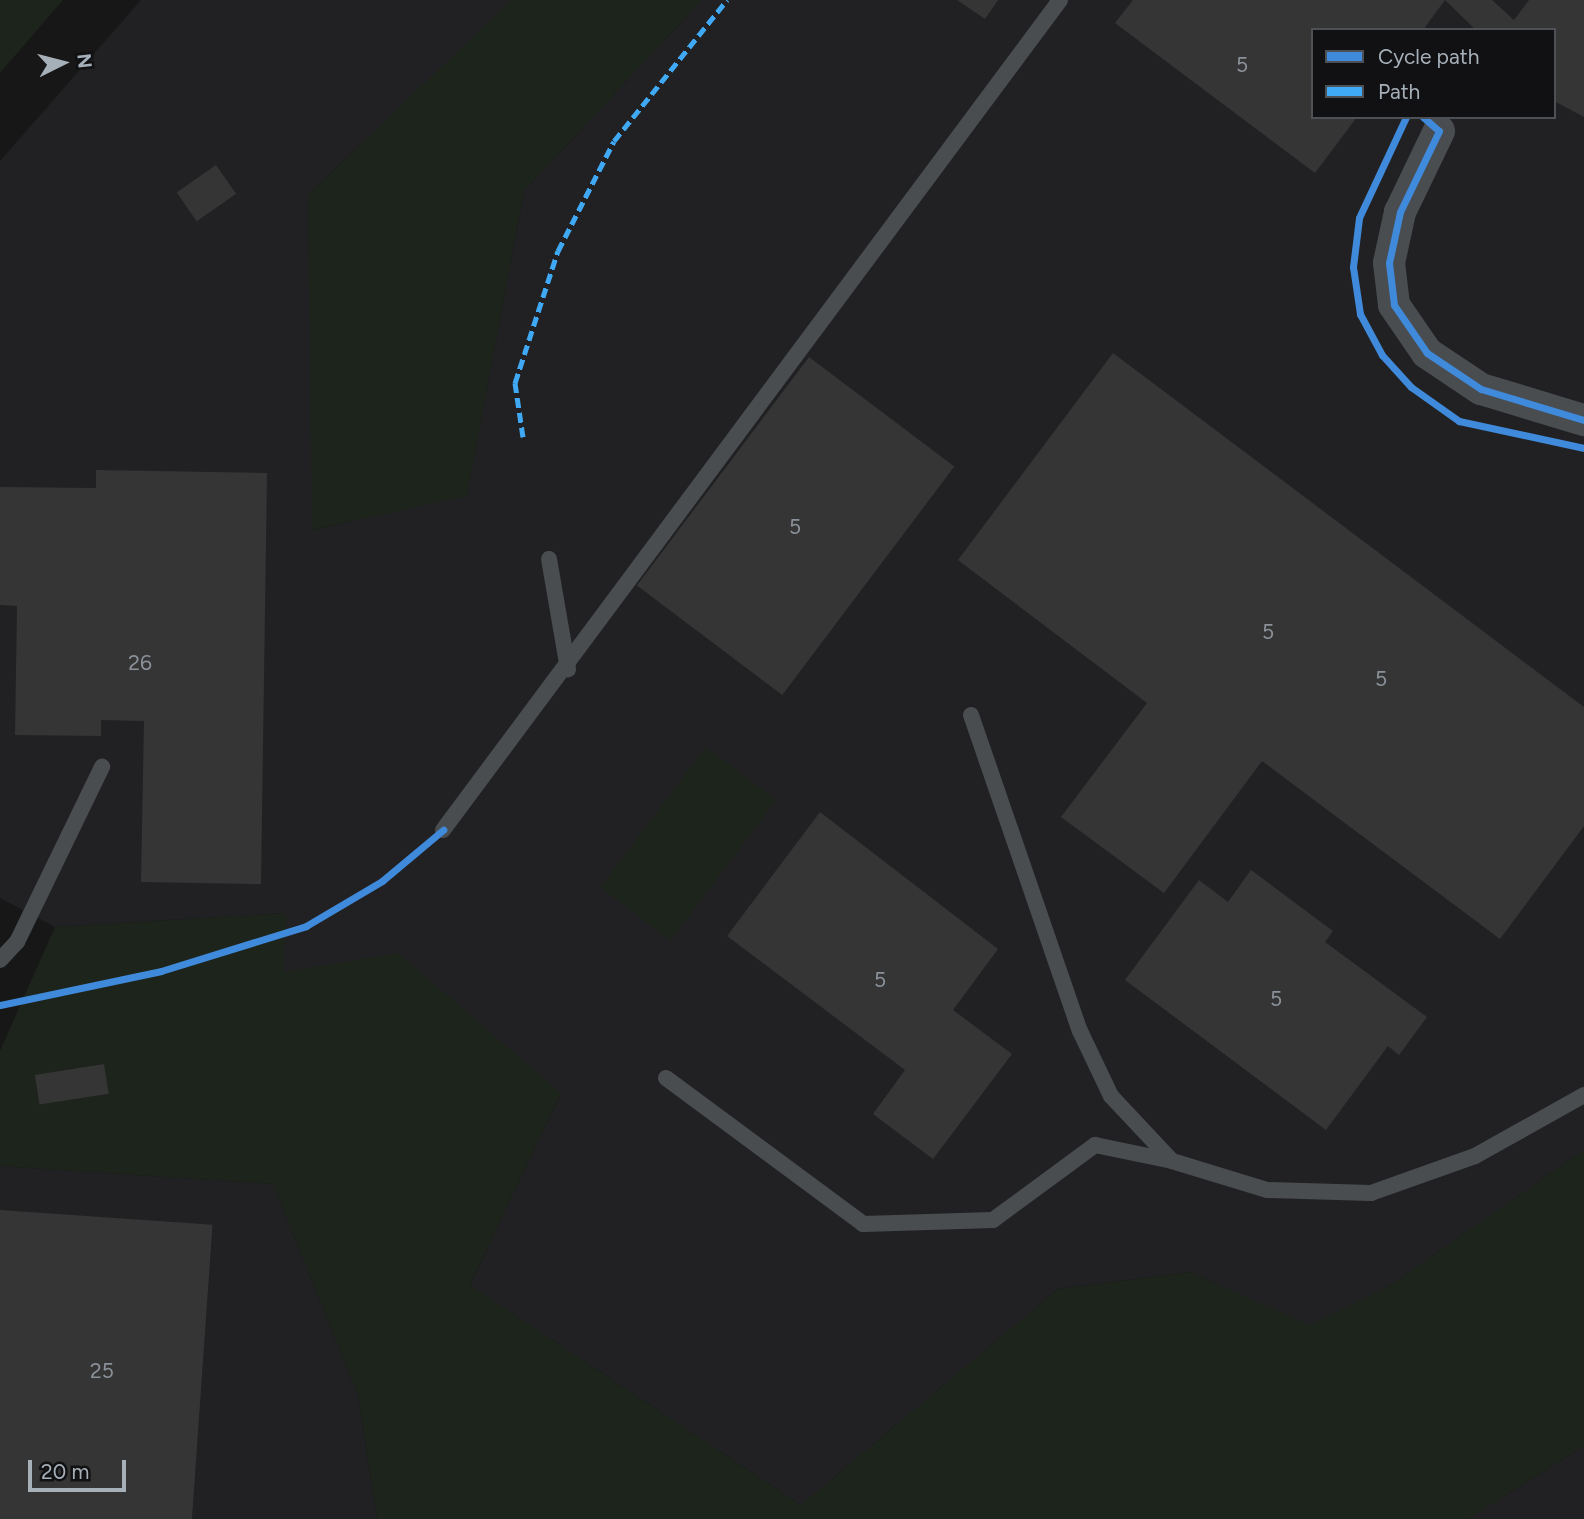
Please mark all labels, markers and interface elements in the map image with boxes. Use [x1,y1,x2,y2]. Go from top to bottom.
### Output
north arrow [28,28,98,98]
legend [1311,28,1556,119]
text: Cycle path [1378,44,1479,69]
text: N [72,52,97,69]
house number: 5 [1236,52,1248,78]
text: Path [1378,79,1420,104]
house number: 5 [789,514,801,540]
house number: 5 [1262,619,1274,645]
house number: 26 [128,650,152,676]
house number: 5 [1375,666,1387,692]
house number: 5 [874,967,886,993]
house number: 5 [1270,986,1282,1012]
house number: 25 [90,1358,114,1384]
scale bar [32,1446,130,1490]
text: 20 m [41,1459,89,1484]

